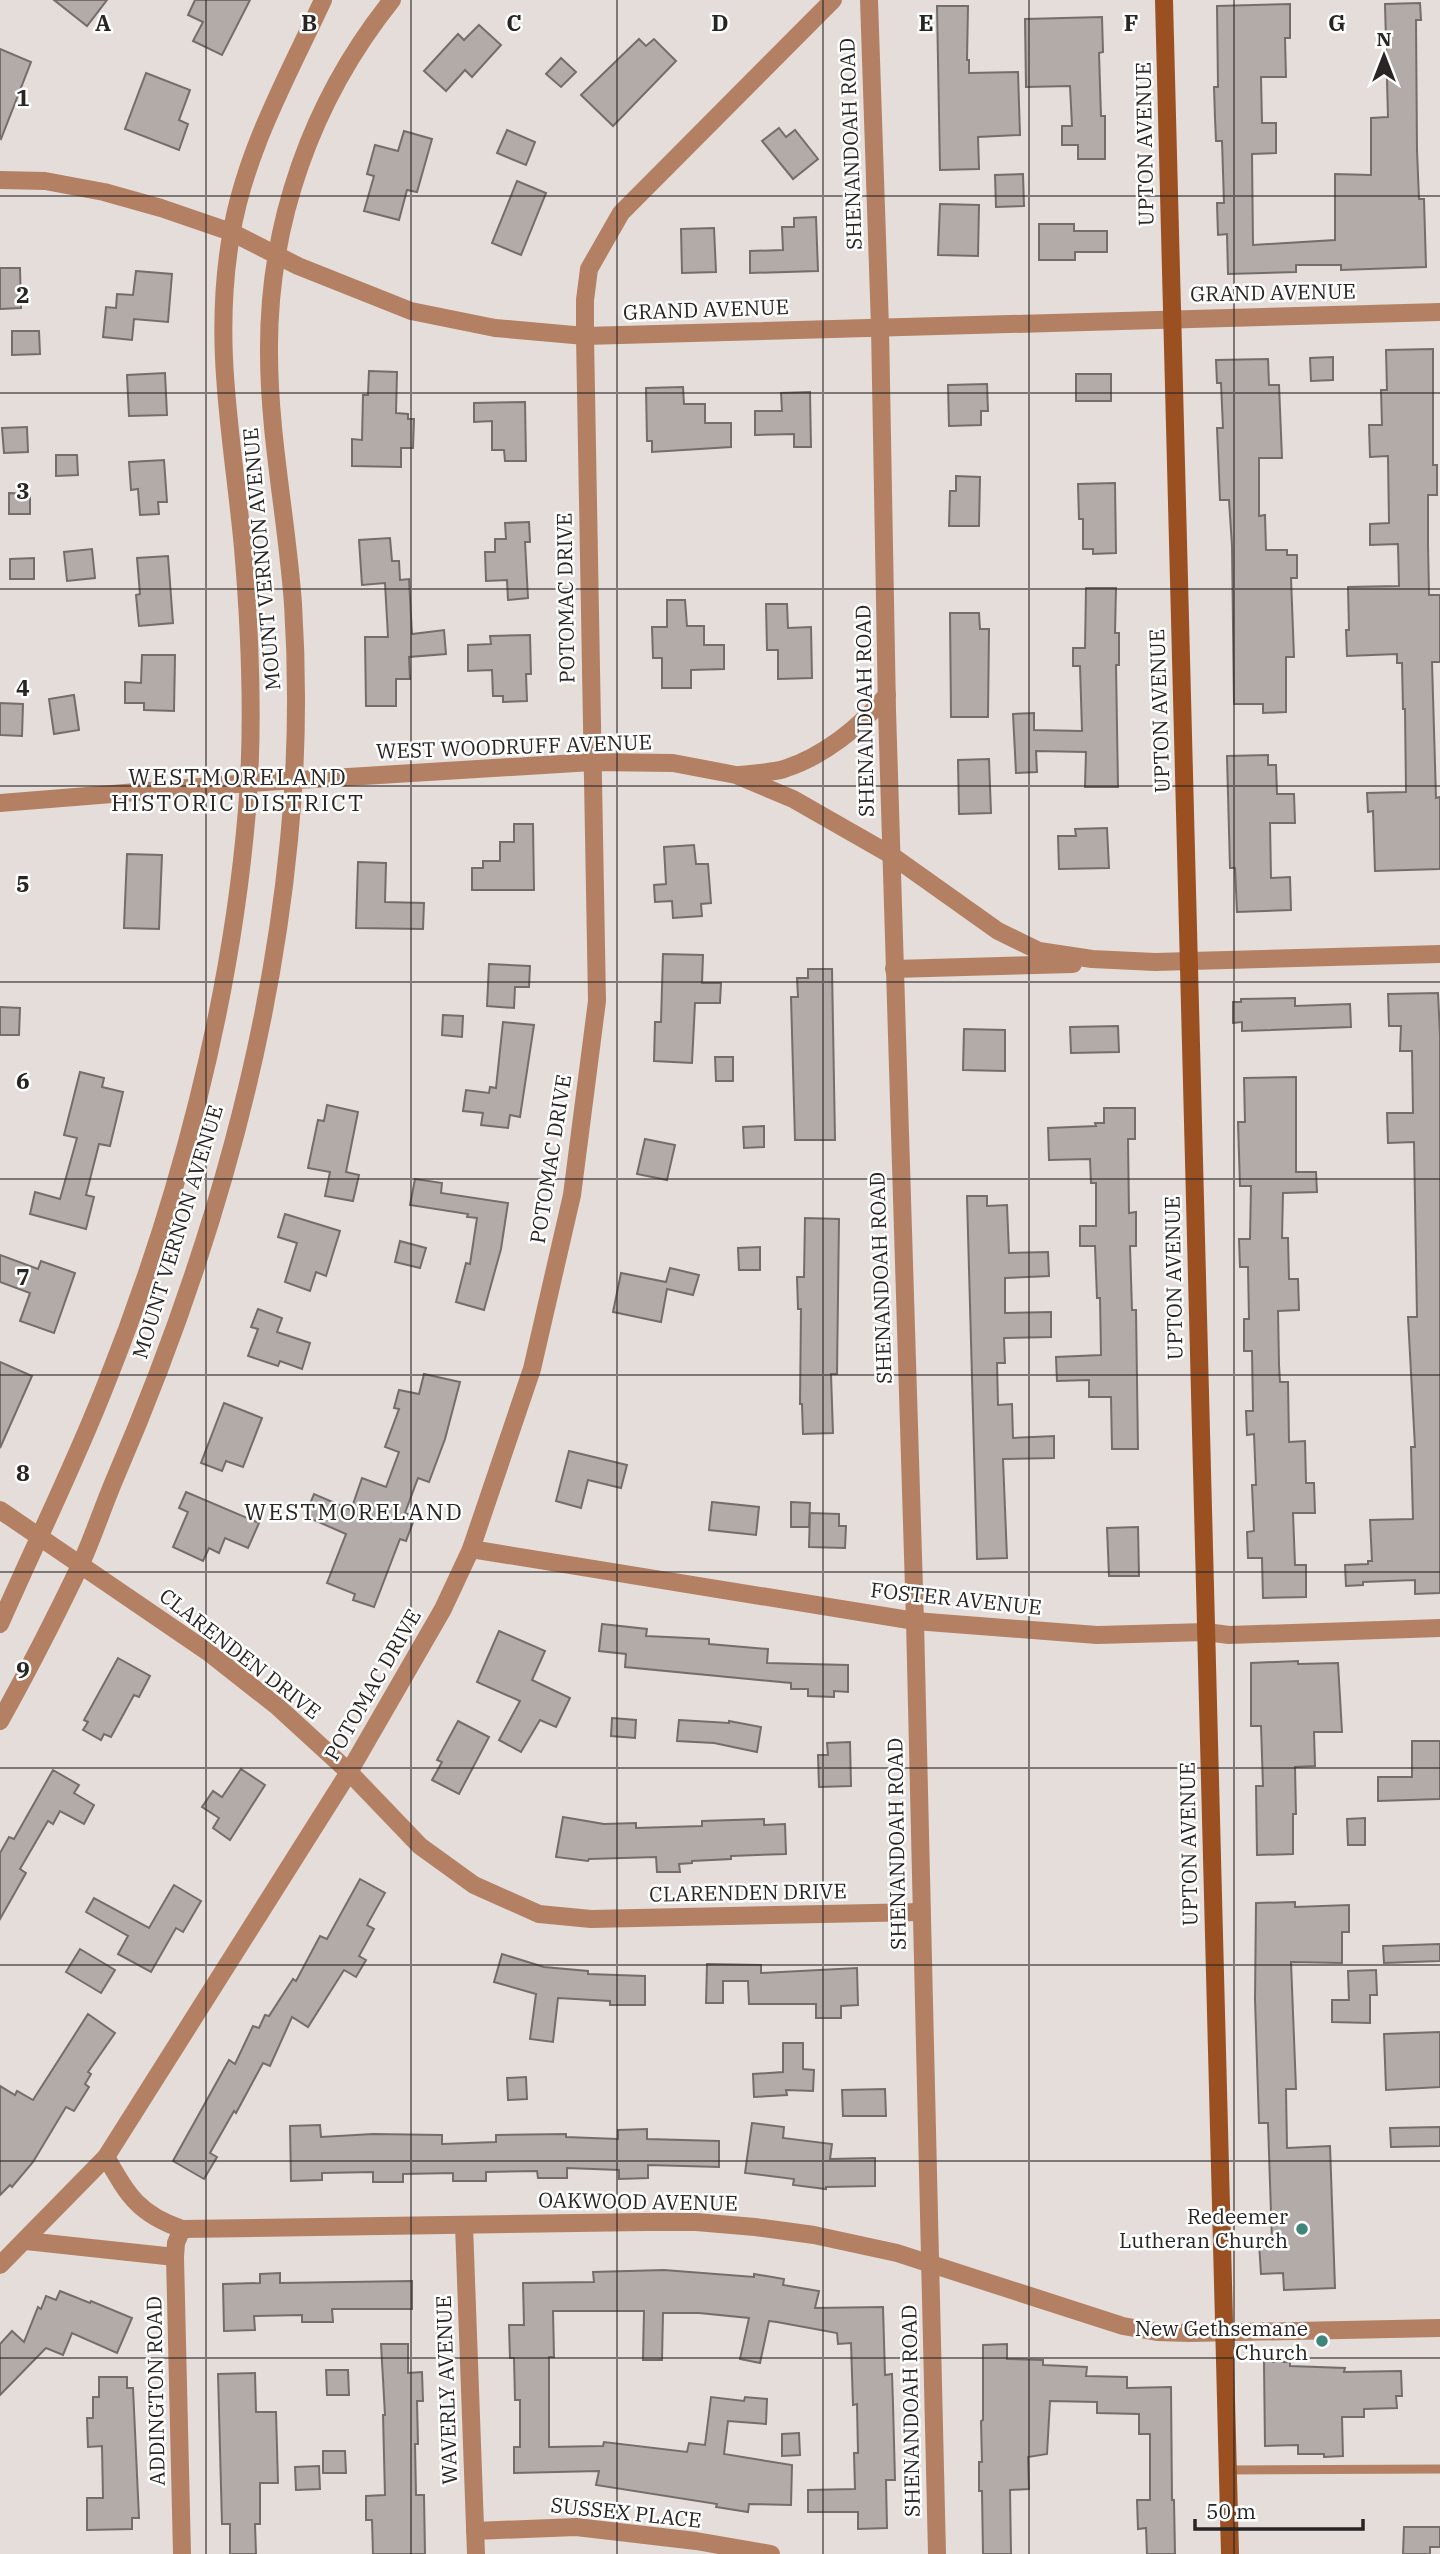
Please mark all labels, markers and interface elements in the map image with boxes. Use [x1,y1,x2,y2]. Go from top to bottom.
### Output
text: A [95,7,111,37]
text: B [301,7,317,37]
text: C [506,7,522,37]
text: D [711,7,729,37]
text: E [918,7,934,37]
text: F [1124,7,1138,37]
text: G [1328,7,1346,37]
north arrow [1349,21,1419,91]
text: N [1376,27,1392,51]
street label: SHENANDOAH ROAD [832,38,868,251]
street label: UPTON AVENUE [1129,62,1159,226]
text: 1 [16,82,30,112]
street label: GRAND AVENUE [1190,277,1356,307]
text: 2 [16,279,30,309]
street label: GRAND AVENUE [623,292,789,326]
street label: MOUNT VERNON AVENUE [236,426,286,692]
text: 3 [16,475,30,505]
street label: POTOMAC DRIVE [550,512,580,684]
street label: SHENANDOAH ROAD [848,605,880,817]
street label: UPTON AVENUE [1142,628,1176,794]
text: 4 [16,672,30,702]
street label: WEST WOODRUFF AVENUE [376,727,652,765]
district label: WESTMORELAND HISTORIC DISTRICT [111,761,365,817]
text: 5 [16,868,30,898]
text: 6 [16,1065,30,1095]
street label: POTOMAC DRIVE [523,1072,577,1245]
street label: MOUNT VERNON AVENUE [125,1101,229,1362]
street label: SHENANDOAH ROAD [862,1172,898,1385]
street label: UPTON AVENUE [1158,1196,1188,1360]
text: 7 [16,1261,30,1291]
text: 8 [16,1457,30,1487]
district label: WESTMORELAND [244,1496,464,1526]
street label: FOSTER AVENUE [869,1575,1043,1621]
street label: CLARENDEN DRIVE [154,1581,327,1725]
street label: POTOMAC DRIVE [317,1604,427,1765]
text: 9 [16,1654,30,1684]
street label: SHENANDOAH ROAD [880,1738,912,1950]
street label: UPTON AVENUE [1173,1762,1203,1926]
street label: CLARENDEN DRIVE [649,1876,847,1908]
street label: OAKWOOD AVENUE [538,2185,738,2217]
place label: Redeemer Lutheran Church [1119,2202,1289,2254]
marker: Redeemer Lutheran Church [1294,2221,1310,2237]
street label: WAVERLY AVENUE [429,2295,463,2485]
street label: ADDINGTON ROAD [139,2296,171,2486]
street label: SHENANDOAH ROAD [894,2305,926,2517]
place label: New Gethsemane Church [1135,2314,1308,2366]
marker: New Gethsemane Church [1314,2333,1330,2349]
scale bar [1195,2488,1363,2532]
street label: SUSSEX PLACE [549,2490,703,2534]
text: 50 m [1206,2497,1256,2525]

